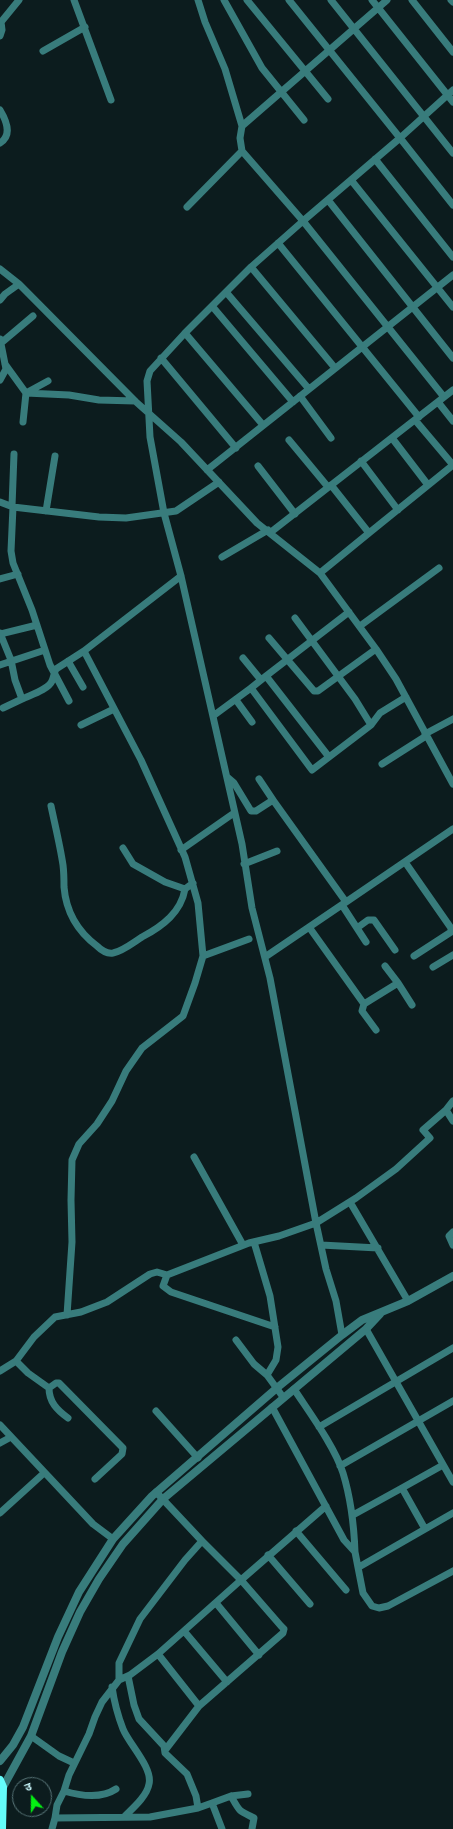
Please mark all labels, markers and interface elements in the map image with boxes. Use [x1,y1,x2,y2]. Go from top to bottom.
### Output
north arrow [12,1777,52,1817]
text: उ [23,1779,34,1794]

